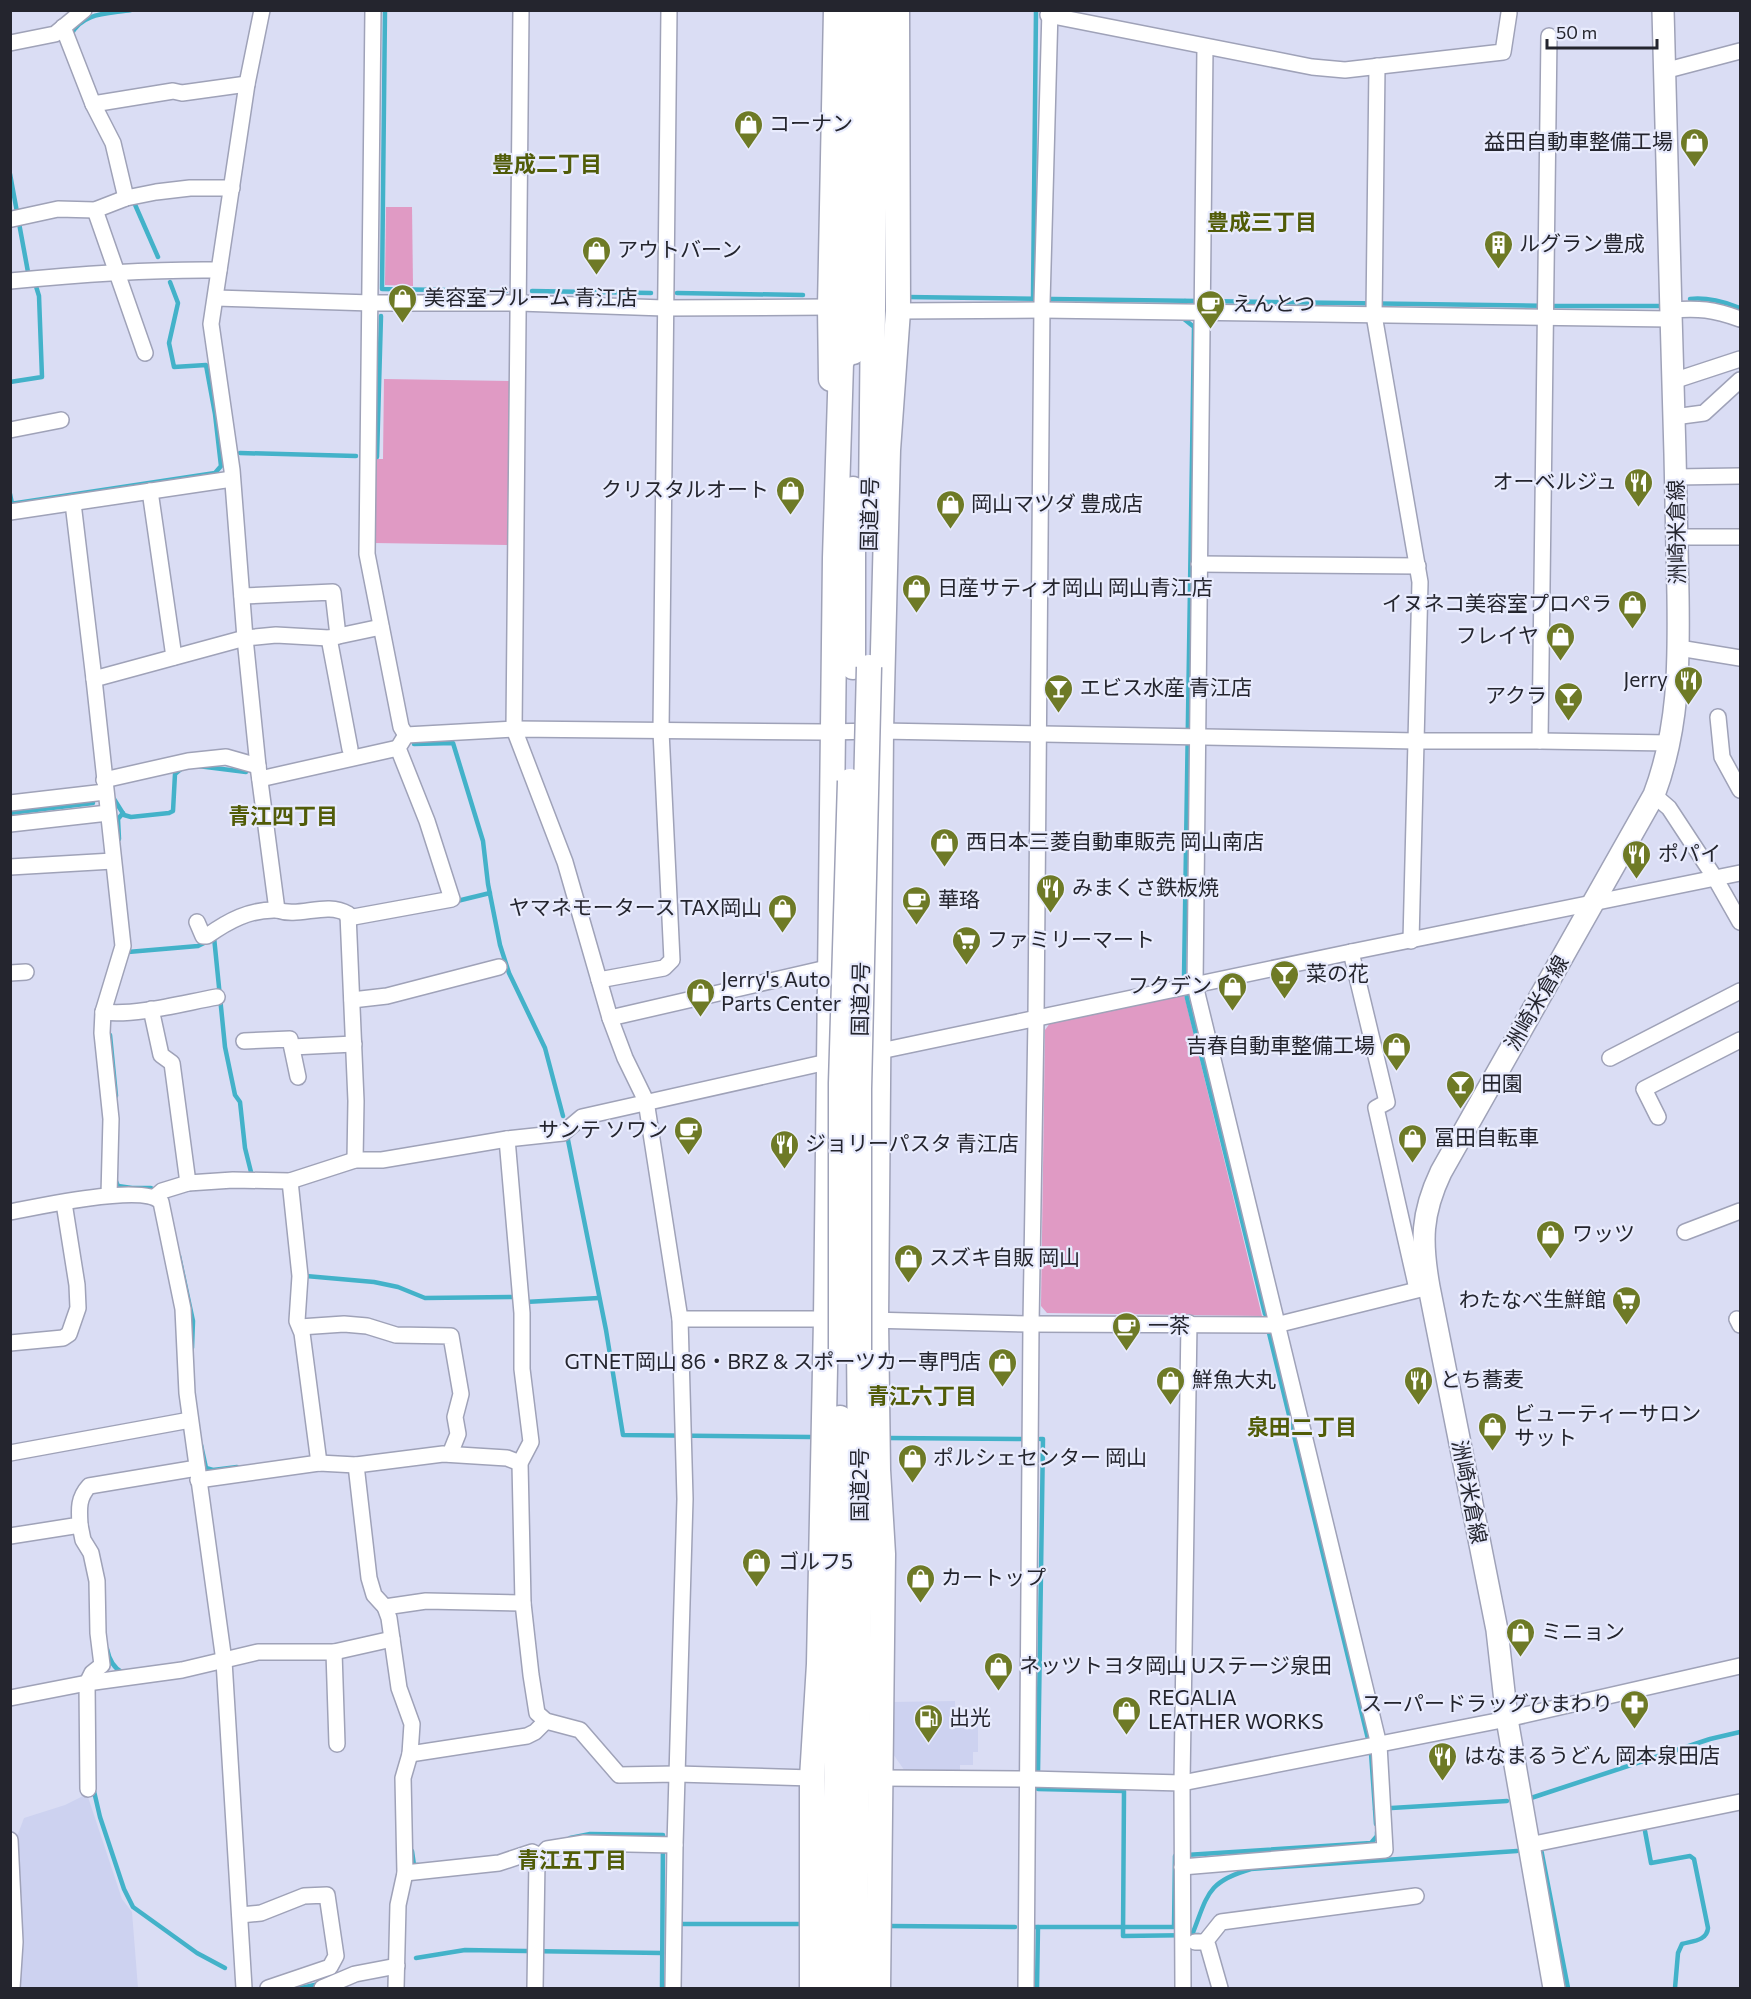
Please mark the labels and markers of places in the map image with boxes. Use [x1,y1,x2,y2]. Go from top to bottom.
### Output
shop icon: コーナン [732,108,764,150]
place label: コーナン [769,110,853,135]
shop icon: 益田自動車整備工場 [1678,126,1710,168]
place label: 益田自動車整備工場 [1484,128,1673,153]
building icon: ルグラン豊成 [1482,228,1514,270]
place label: ルグラン豊成 [1519,230,1645,255]
shop icon: アウトバーン [580,234,612,276]
place label: アウトバーン [617,236,742,261]
shop icon: 美容室ブルーム 青江店 [387,282,419,324]
place label: 美容室ブルーム 青江店 [424,284,637,309]
cafe icon: えんとつ [1195,288,1227,330]
place label: えんとつ [1232,290,1315,315]
restaurant icon: オーベルジュ [1622,466,1654,508]
place label: オーベルジュ [1492,468,1617,493]
shop icon: クリスタルオート [774,474,806,516]
place label: クリスタルオート [601,476,769,501]
shop icon: 岡山マツダ 豊成店 [934,488,966,530]
place label: 岡山マツダ 豊成店 [971,490,1143,515]
shop icon: 日産サティオ岡山 岡山青江店 [900,572,932,614]
place label: 日産サティオ岡山 岡山青江店 [937,574,1213,599]
shop icon: イヌネコ美容室プロペラ [1617,588,1649,630]
place label: イヌネコ美容室プロペラ [1381,590,1612,615]
shop icon: フレイヤ [1544,620,1576,662]
place label: フレイヤ [1456,622,1539,647]
restaurant icon: Jerry [1673,664,1705,706]
place label: Jerry [1623,666,1668,691]
bar icon: エビス水産 青江店 [1043,672,1075,714]
place label: エビス水産 青江店 [1080,674,1252,699]
bar icon: アクラ [1552,680,1584,722]
place label: アクラ [1485,682,1547,707]
shop icon: 西日本三菱自動車販売 岡山南店 [929,826,961,868]
place label: 西日本三菱自動車販売 岡山南店 [966,828,1264,853]
restaurant icon: ポパイ [1621,838,1653,880]
place label: ポパイ [1658,840,1721,865]
restaurant icon: みまくさ鉄板焼 [1035,872,1067,914]
place label: みまくさ鉄板焼 [1072,874,1219,899]
cafe icon: 華珞 [901,884,933,926]
place label: 華珞 [938,886,980,911]
shop icon: ヤマネモータース TAX岡山 [767,892,799,934]
place label: ヤマネモータース TAX岡山 [509,894,762,919]
supermarket icon: ファミリーマート [950,924,982,966]
place label: ファミリーマート [987,926,1155,951]
bar icon: 菜の花 [1269,958,1301,1000]
place label: 菜の花 [1306,960,1369,985]
place label: Jerry's Auto Parts Center [721,966,841,1015]
shop icon: フクデン [1217,970,1249,1012]
place label: フクデン [1128,972,1212,997]
shop icon: Jerry's Auto Parts Center [684,976,716,1018]
shop icon: 吉春自動車整備工場 [1380,1030,1412,1072]
place label: 吉春自動車整備工場 [1186,1032,1375,1057]
bar icon: 田園 [1444,1068,1476,1110]
place label: 田園 [1481,1070,1523,1095]
cafe icon: サンテ ソワン [673,1114,705,1156]
place label: サンテ ソワン [538,1116,668,1141]
shop icon: 冨田自転車 [1397,1122,1429,1164]
place label: 冨田自転車 [1434,1124,1539,1149]
restaurant icon: ジョリーパスタ 青江店 [768,1128,800,1170]
place label: ジョリーパスタ 青江店 [805,1130,1019,1155]
shop icon: ワッツ [1535,1218,1567,1260]
place label: ワッツ [1572,1220,1635,1245]
shop icon: スズキ自販 岡山 [892,1242,924,1284]
place label: スズキ自販 岡山 [929,1244,1080,1269]
supermarket icon: わたなべ生鮮館 [1611,1284,1643,1326]
place label: わたなべ生鮮館 [1459,1286,1606,1311]
cafe icon: 一茶 [1111,1310,1143,1352]
place label: 一茶 [1148,1312,1190,1337]
shop icon: GTNET岡山 86・BRZ & スポーツカー専門店 [986,1346,1018,1388]
place label: GTNET岡山 86・BRZ & スポーツカー専門店 [564,1348,981,1373]
shop icon: 鮮魚大丸 [1155,1364,1187,1406]
restaurant icon: とち蕎麦 [1403,1364,1435,1406]
place label: 鮮魚大丸 [1192,1366,1276,1391]
place label: とち蕎麦 [1440,1366,1524,1391]
place label: ビューティーサロン サット [1514,1400,1701,1449]
shop icon: ビューティーサロン サット [1477,1410,1509,1452]
shop icon: ポルシェセンター 岡山 [896,1442,928,1484]
place label: ポルシェセンター 岡山 [933,1444,1147,1469]
shop icon: ゴルフ5 [741,1546,773,1588]
place label: ゴルフ5 [778,1548,853,1573]
shop icon: カートップ [904,1562,936,1604]
place label: カートップ [941,1564,1046,1589]
shop icon: ミニョン [1504,1616,1536,1658]
place label: ミニョン [1541,1618,1625,1643]
shop icon: ネッツトヨタ岡山 Uステージ泉田 [982,1650,1014,1692]
place label: ネッツトヨタ岡山 Uステージ泉田 [1019,1652,1332,1677]
place label: REGALIA LEATHER WORKS [1148,1684,1324,1733]
pharmacy icon: スーパードラッグひまわり [1618,1688,1650,1730]
place label: スーパードラッグひまわり [1361,1690,1613,1715]
shop icon: REGALIA LEATHER WORKS [1111,1694,1143,1736]
fuel station icon: 出光 [912,1702,944,1744]
place label: 出光 [949,1704,991,1729]
restaurant icon: はなまるうどん 岡本泉田店 [1427,1740,1459,1782]
place label: はなまるうどん 岡本泉田店 [1464,1742,1720,1767]

